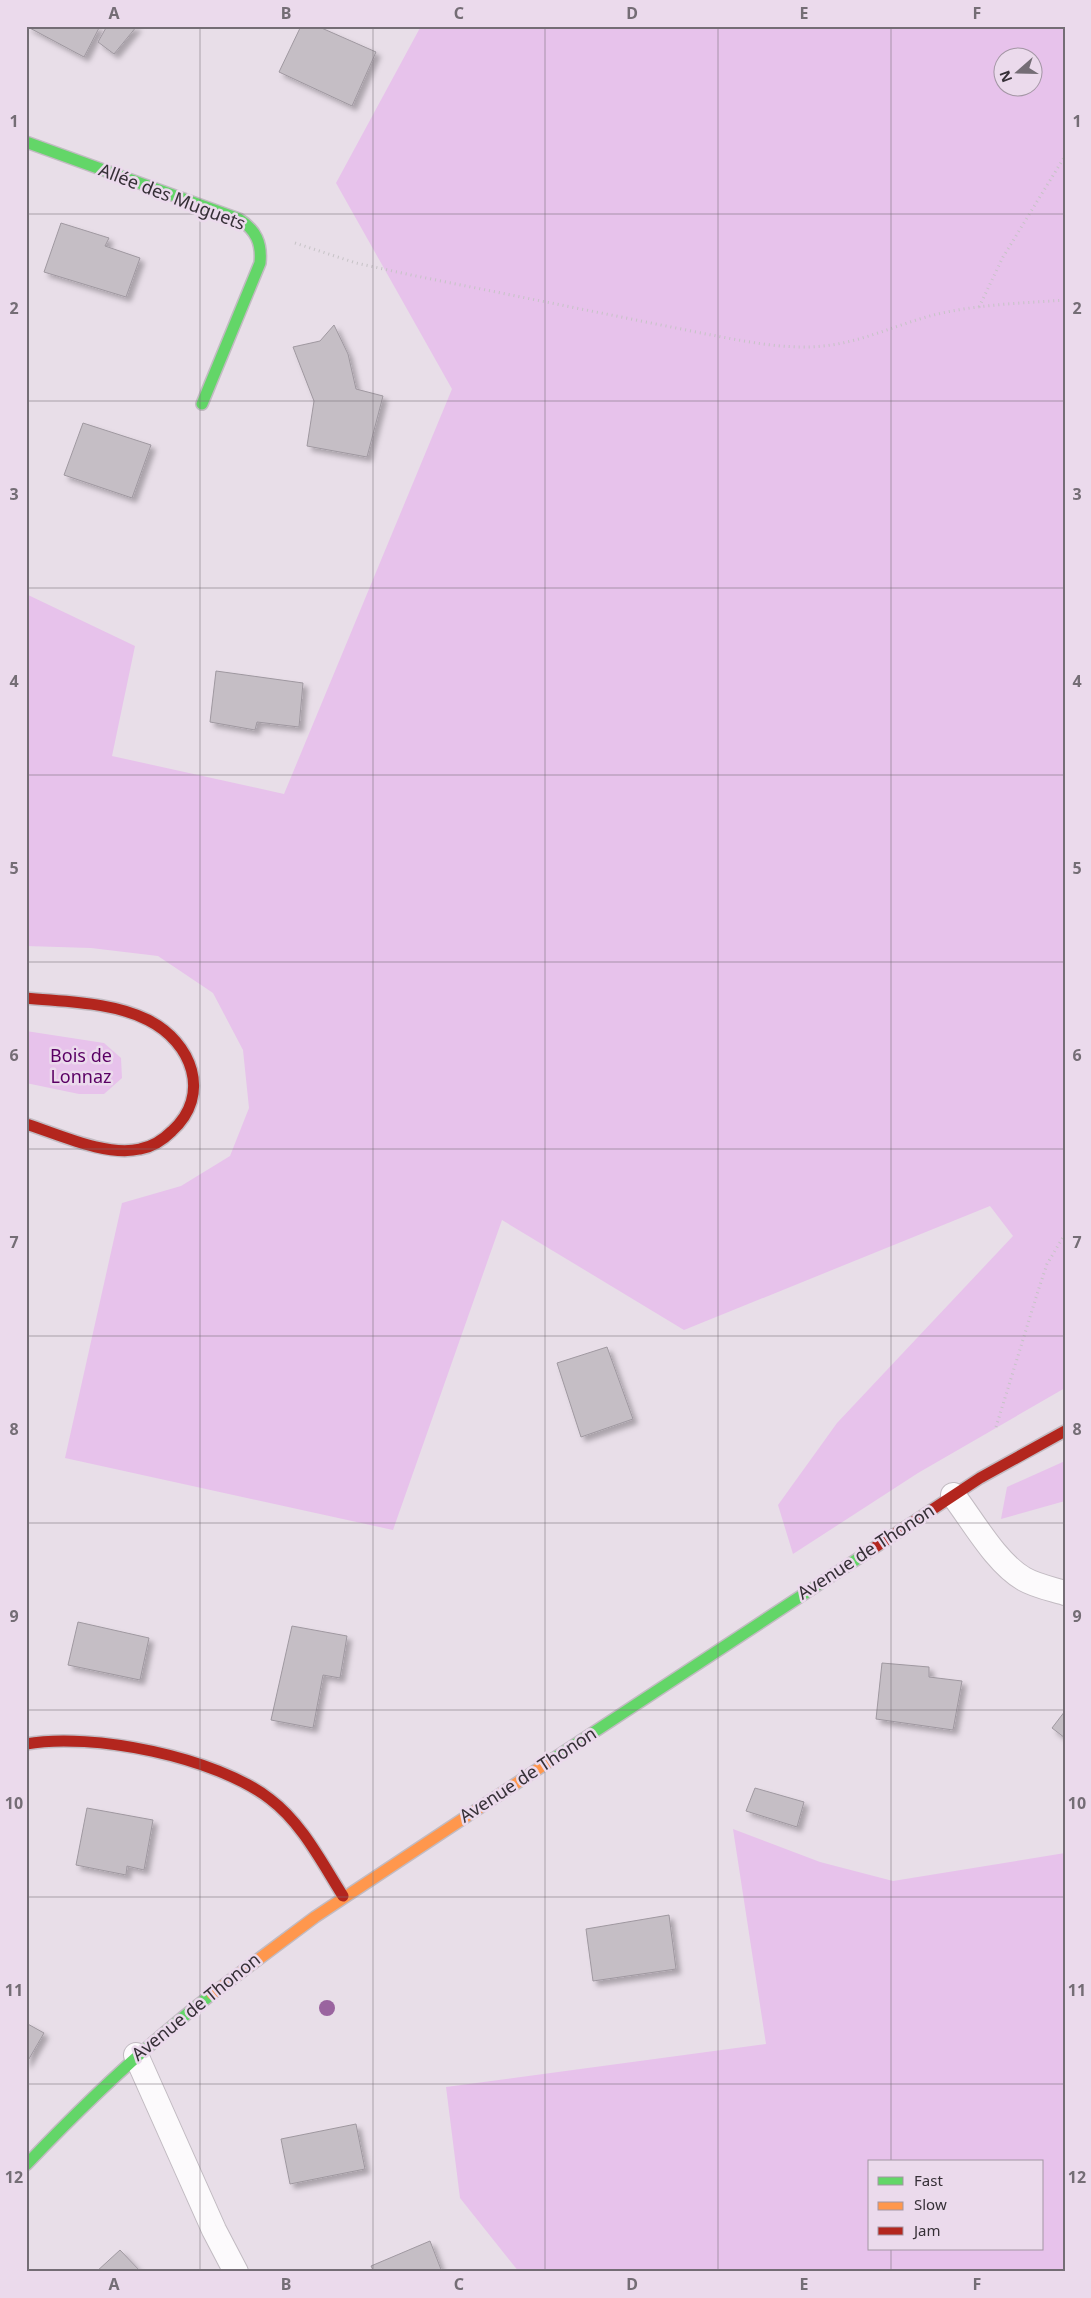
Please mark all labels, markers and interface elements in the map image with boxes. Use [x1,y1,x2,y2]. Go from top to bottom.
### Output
text: A [108,2,120,24]
text: B [281,2,291,24]
text: C [454,2,464,24]
text: D [626,2,638,24]
text: E [800,2,809,24]
text: F [973,2,981,24]
north arrow [994,48,1044,98]
text: N [994,68,1016,85]
text: 1 [9,110,19,132]
text: 1 [1072,110,1082,132]
street label: Allée des Muguets [96,157,249,235]
text: 2 [9,297,19,319]
text: 2 [1072,297,1082,319]
text: 3 [9,483,19,505]
text: 3 [1072,483,1082,505]
text: 4 [9,670,19,692]
text: 4 [1072,670,1082,692]
text: 5 [9,857,19,879]
text: 5 [1072,857,1082,879]
park label: Bois de Lonnaz [50,1043,112,1088]
text: 6 [9,1044,19,1066]
text: 6 [1072,1044,1082,1066]
text: 7 [9,1231,19,1253]
text: 7 [1072,1231,1082,1253]
text: 8 [9,1418,19,1440]
text: 8 [1072,1418,1082,1440]
street label: Avenue de Thonon [792,1498,939,1605]
text: 9 [9,1605,19,1627]
text: 9 [1072,1605,1082,1627]
street label: Avenue de Thonon [454,1721,601,1828]
text: 10 [5,1792,23,1814]
text: 10 [1068,1792,1086,1814]
street label: Avenue de Thonon [126,1947,265,2066]
text: 11 [5,1979,23,2001]
text: 11 [1068,1979,1086,2001]
legend [868,2160,1044,2250]
text: 12 [5,2166,23,2188]
text: 12 [1068,2166,1086,2188]
text: Fast [914,2170,943,2190]
text: Slow [914,2194,947,2214]
text: Jam [912,2220,941,2240]
text: A [108,2273,120,2295]
text: B [281,2273,291,2295]
text: C [454,2273,464,2295]
text: D [626,2273,638,2295]
text: E [800,2273,809,2295]
text: F [973,2273,981,2295]

